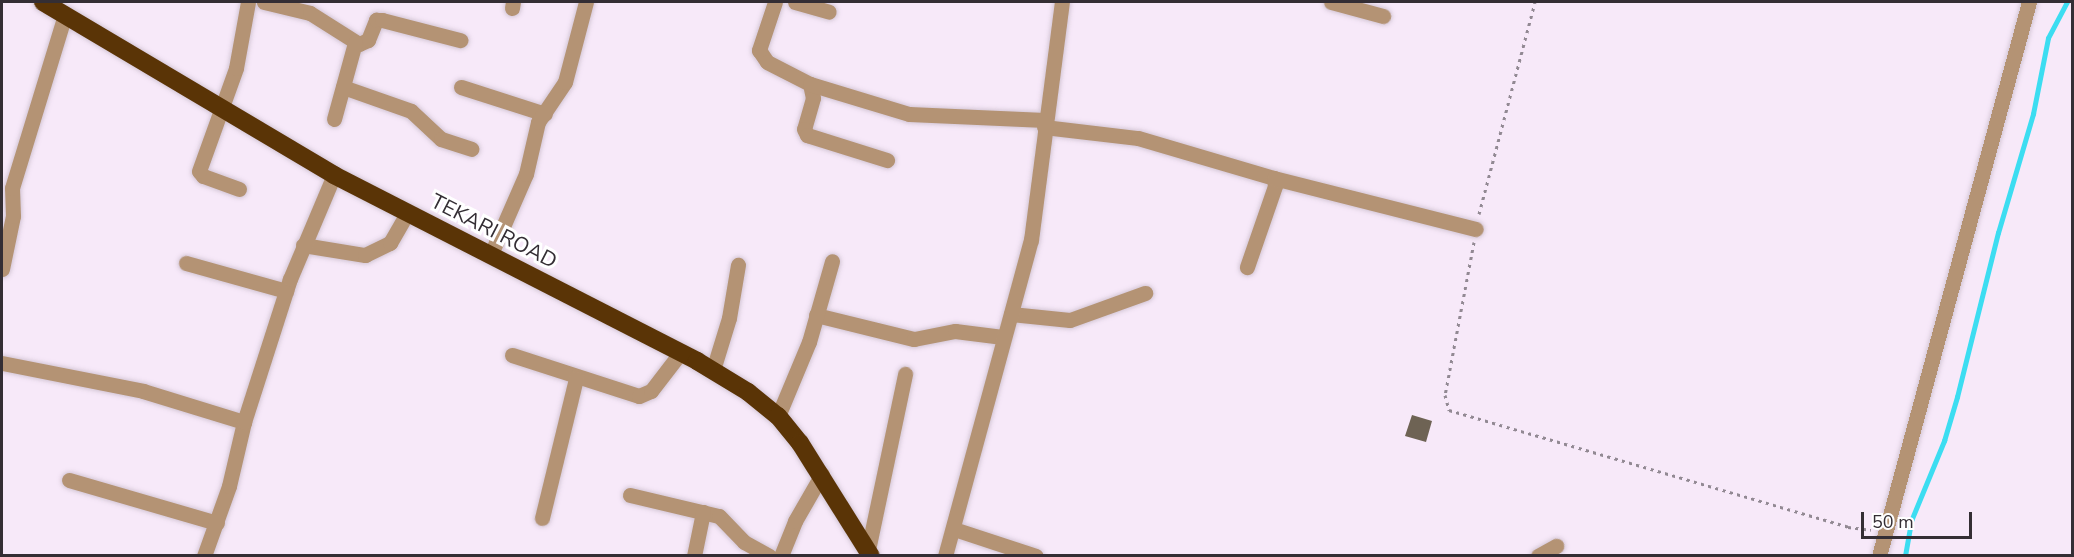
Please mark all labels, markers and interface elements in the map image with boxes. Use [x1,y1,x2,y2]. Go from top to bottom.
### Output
street label: TEKARI ROAD [427,188,561,274]
scale bar [1864,500,1975,538]
text: 50 m [1872,510,1914,534]

